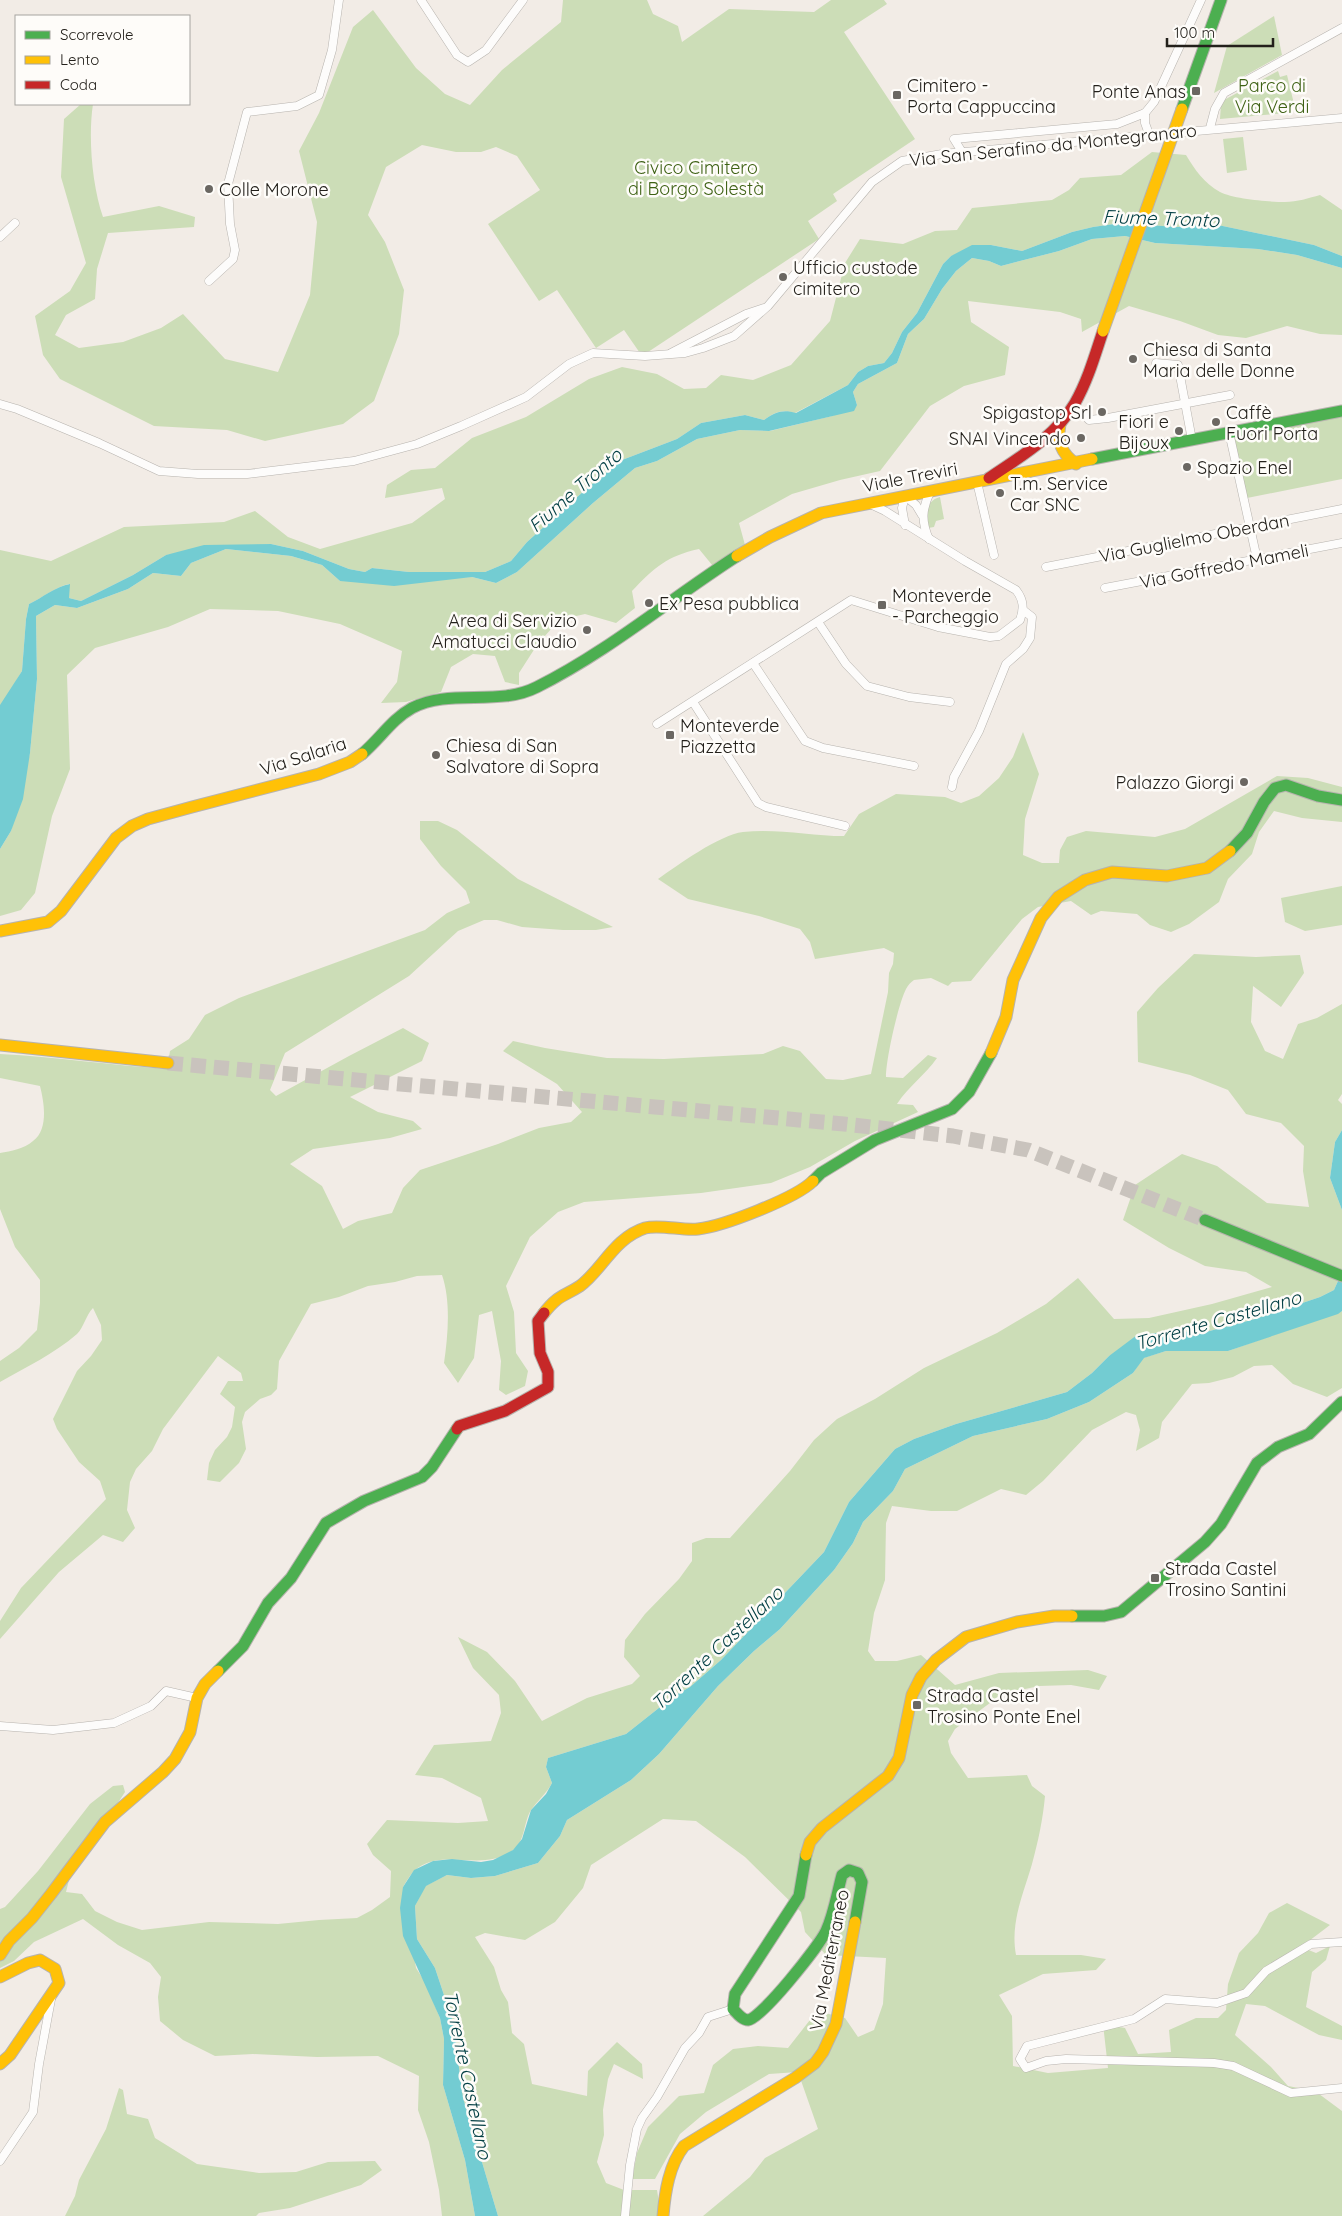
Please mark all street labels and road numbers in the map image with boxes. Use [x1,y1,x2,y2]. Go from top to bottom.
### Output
street label: Via San Serafino da Montegranaro [908,118,1198,172]
street label: Viale Treviri [861,457,959,497]
street label: Via Guglielmo Oberdan [1097,508,1291,568]
street label: Via Goffredo Mameli [1138,538,1310,594]
street label: Via Salaria [257,731,349,781]
street label: Via Mediterraneo [804,1887,854,2033]

